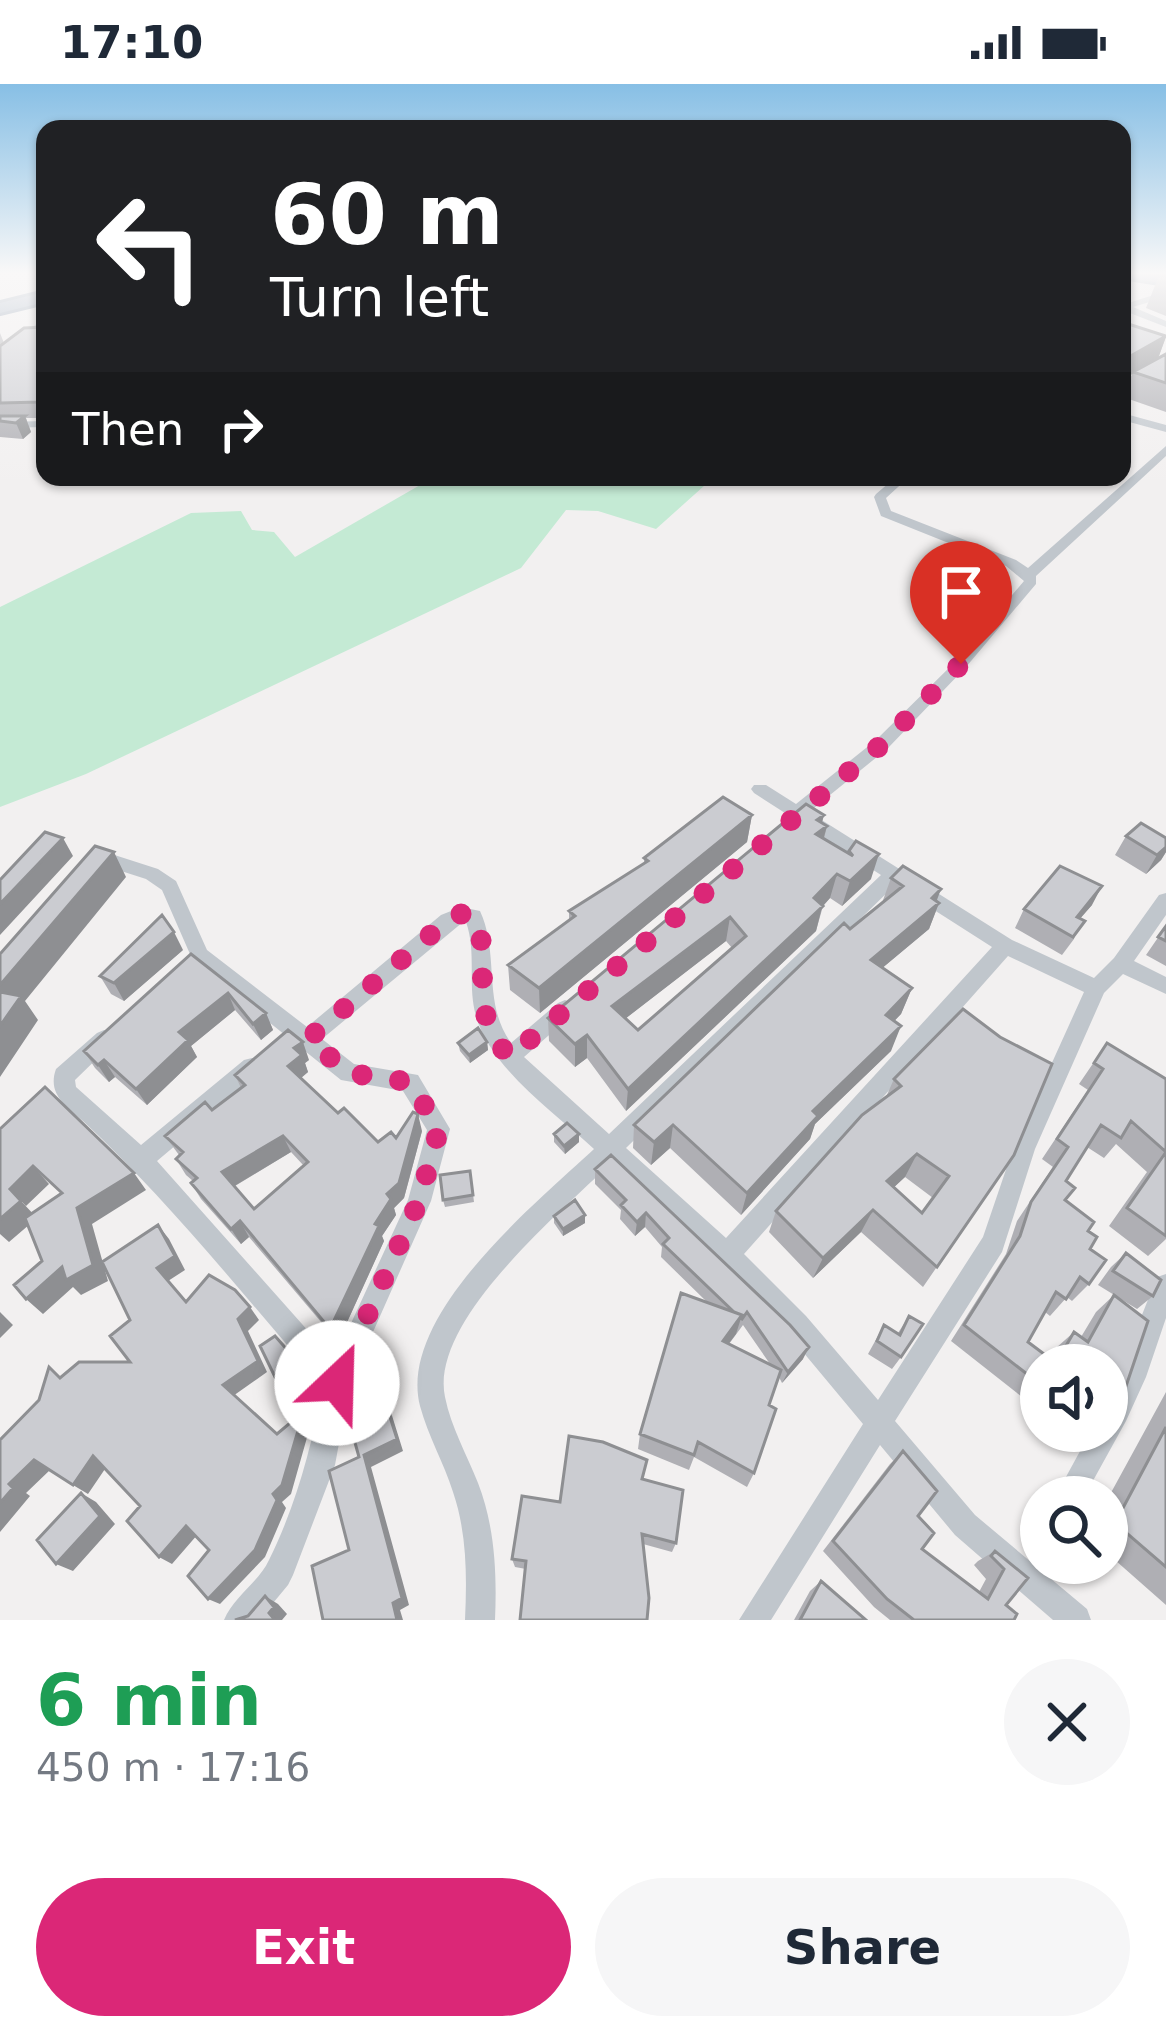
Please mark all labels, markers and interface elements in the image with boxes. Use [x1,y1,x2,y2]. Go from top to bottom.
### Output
text: 17:10 [60,16,203,69]
text: 60 m [270,166,504,264]
icon: left [72,168,228,324]
text: Turn left [270,266,489,329]
icon: right [208,396,274,462]
text: Then [72,403,184,456]
pin [910,541,1012,664]
icon: arrive [928,559,994,625]
position arrow [274,1320,400,1446]
map controls [1020,1344,1128,1584]
button: sound [1020,1344,1128,1452]
button: search [1020,1476,1128,1584]
text: 6 min [36,1658,262,1742]
button: close [1004,1659,1130,1785]
text: 450 m · 17:16 [36,1745,310,1790]
button: Exit [36,1878,571,2016]
button: Share [595,1878,1130,2016]

